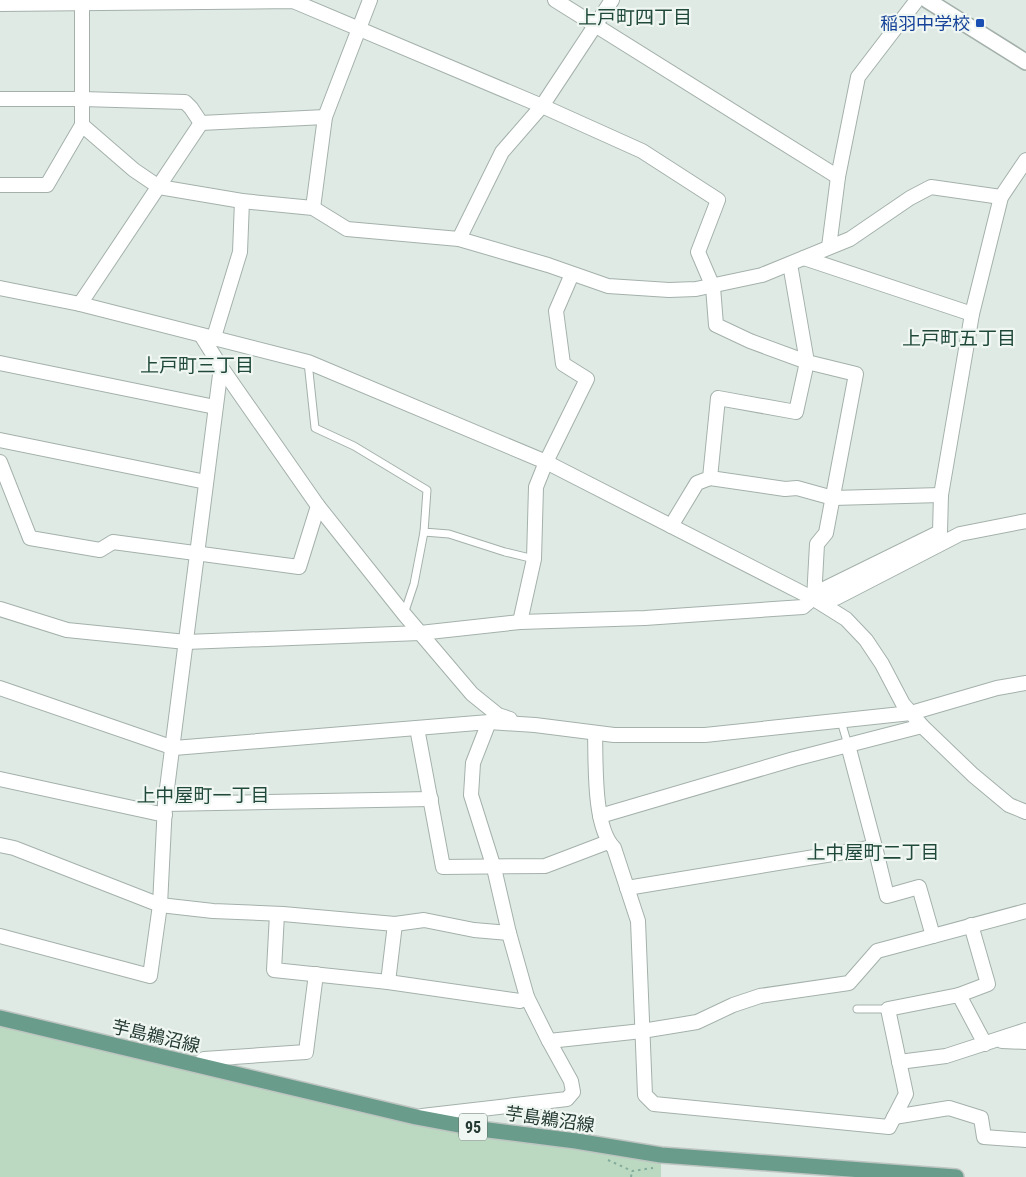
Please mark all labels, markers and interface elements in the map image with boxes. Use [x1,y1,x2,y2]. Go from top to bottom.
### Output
district label: 上戸町四丁目 [578,6,692,29]
place label: 稲羽中学校 [880,13,970,34]
marker: 稲羽中学校 [974,17,986,29]
district label: 上戸町五丁目 [902,327,1016,350]
district label: 上戸町三丁目 [140,354,254,377]
district label: 上中屋町一丁目 [136,784,270,807]
district label: 上中屋町二丁目 [806,841,940,864]
street label: 芋島鵜沼線 [110,1016,202,1056]
street label: 芋島鵜沼線 [504,1102,596,1136]
road number: 95 [459,1114,487,1140]

